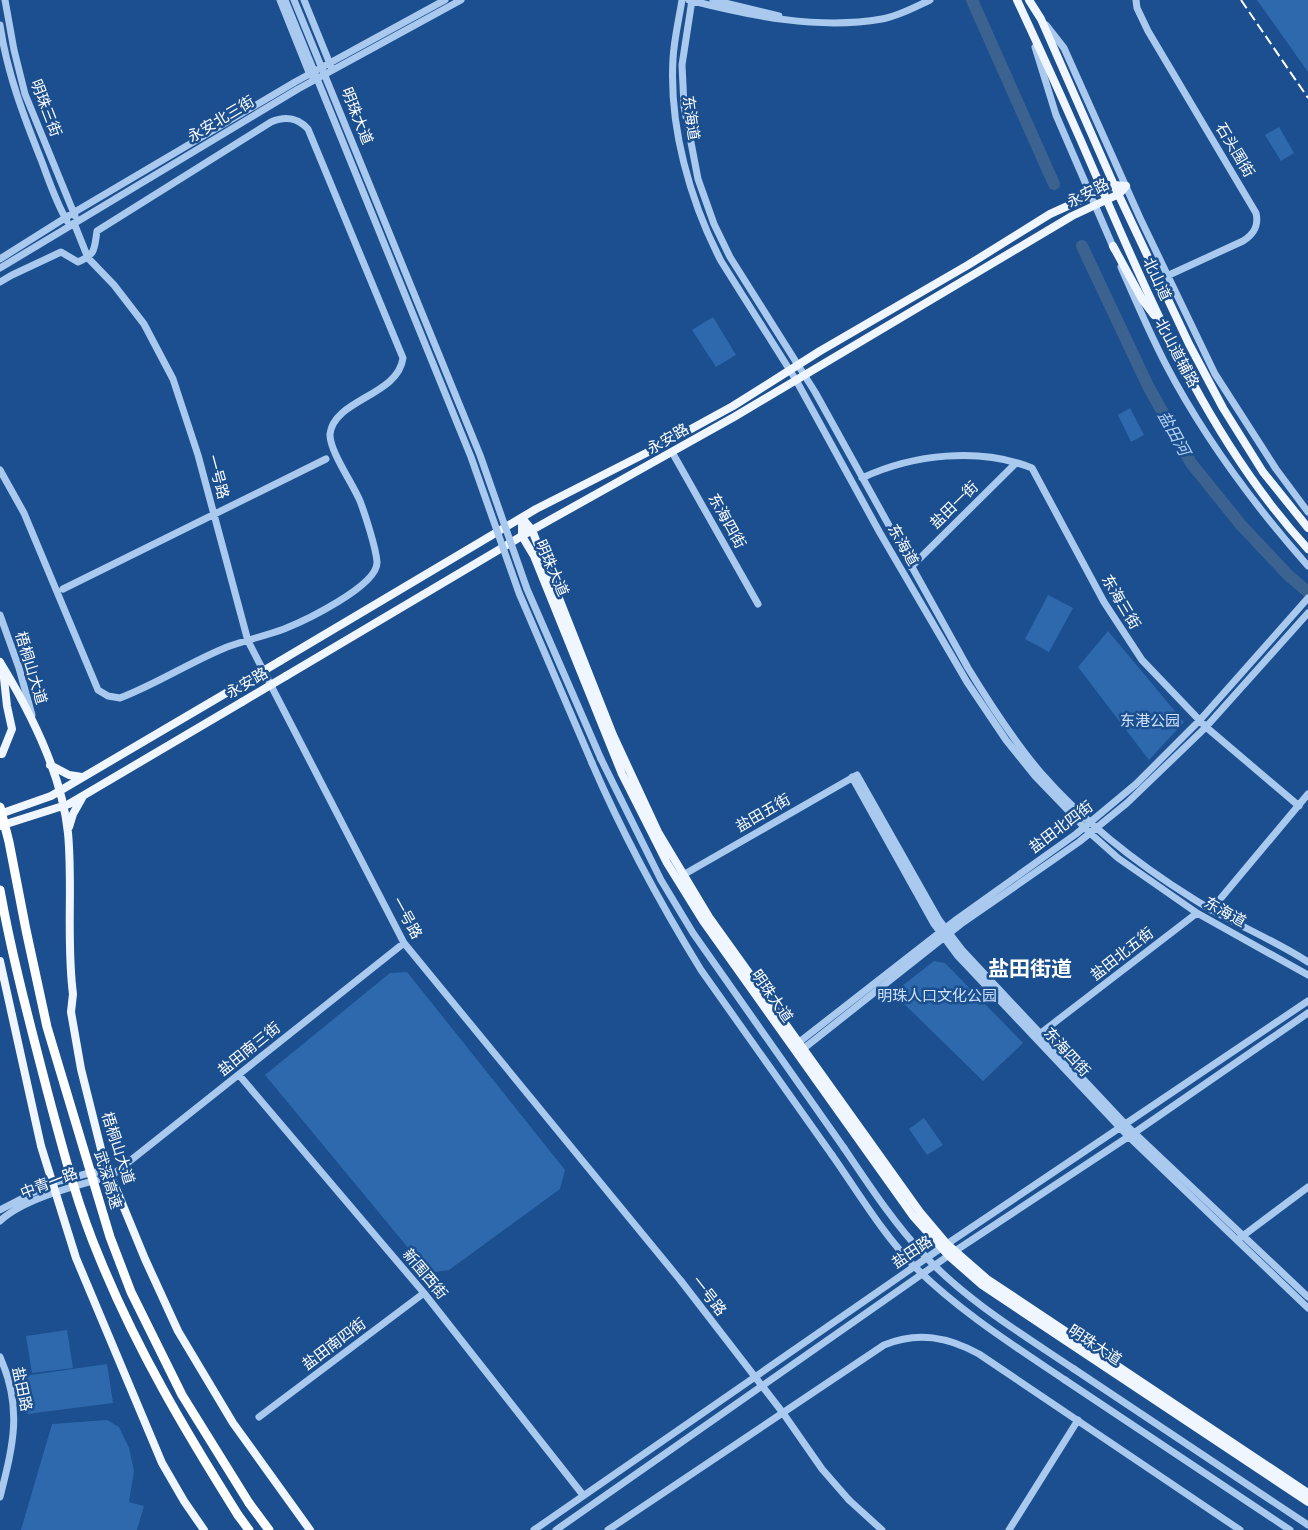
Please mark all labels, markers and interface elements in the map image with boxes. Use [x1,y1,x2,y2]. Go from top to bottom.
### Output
street label: 明珠三街 [26,76,66,140]
street label: 明珠大道 [336,84,378,148]
street label: 永安北三街 [184,91,258,147]
street label: 东海道 [678,94,704,142]
street label: 石头围街 [1211,119,1259,181]
street label: 永安路 [1063,174,1113,212]
street label: 北山道 [1138,254,1176,304]
street label: 北山道辅路 [1151,315,1203,391]
water label: 盐田河 [1153,407,1196,462]
street label: 永安路 [644,419,692,459]
street label: 一号路 [203,453,233,501]
street label: 盐田一街 [925,477,983,533]
street label: 东海四街 [704,490,750,552]
street label: 东海道 [883,521,923,569]
street label: 明珠大道 [531,537,573,599]
street label: 东海三街 [1097,571,1145,633]
street label: 梧桐山大道 [10,629,52,707]
street label: 永安路 [223,663,271,703]
park label: 东港公园 [1120,711,1180,731]
street label: 盐田五街 [732,789,794,837]
street label: 盐田北四街 [1025,796,1097,858]
street label: 东海道 [1200,892,1250,932]
street label: 一号路 [387,893,427,943]
street label: 盐田北五街 [1086,923,1158,985]
district label: 盐田街道 [988,955,1072,983]
street label: 明珠大道 [747,966,797,1026]
park label: 明珠人口文化公园 [877,986,997,1006]
street label: 盐田南三街 [214,1018,284,1080]
street label: 东海四街 [1039,1023,1095,1081]
street label: 梧桐山大道 [97,1109,139,1187]
street label: 武深高速 [90,1148,126,1212]
street label: 中青一路 [17,1163,81,1203]
street label: 盐田路 [888,1231,936,1273]
street label: 新围西街 [398,1245,452,1303]
street label: 一号路 [687,1272,731,1320]
street label: 盐田南四街 [298,1313,370,1375]
street label: 明珠大道 [1064,1320,1126,1370]
street label: 盐田路 [8,1365,36,1413]

